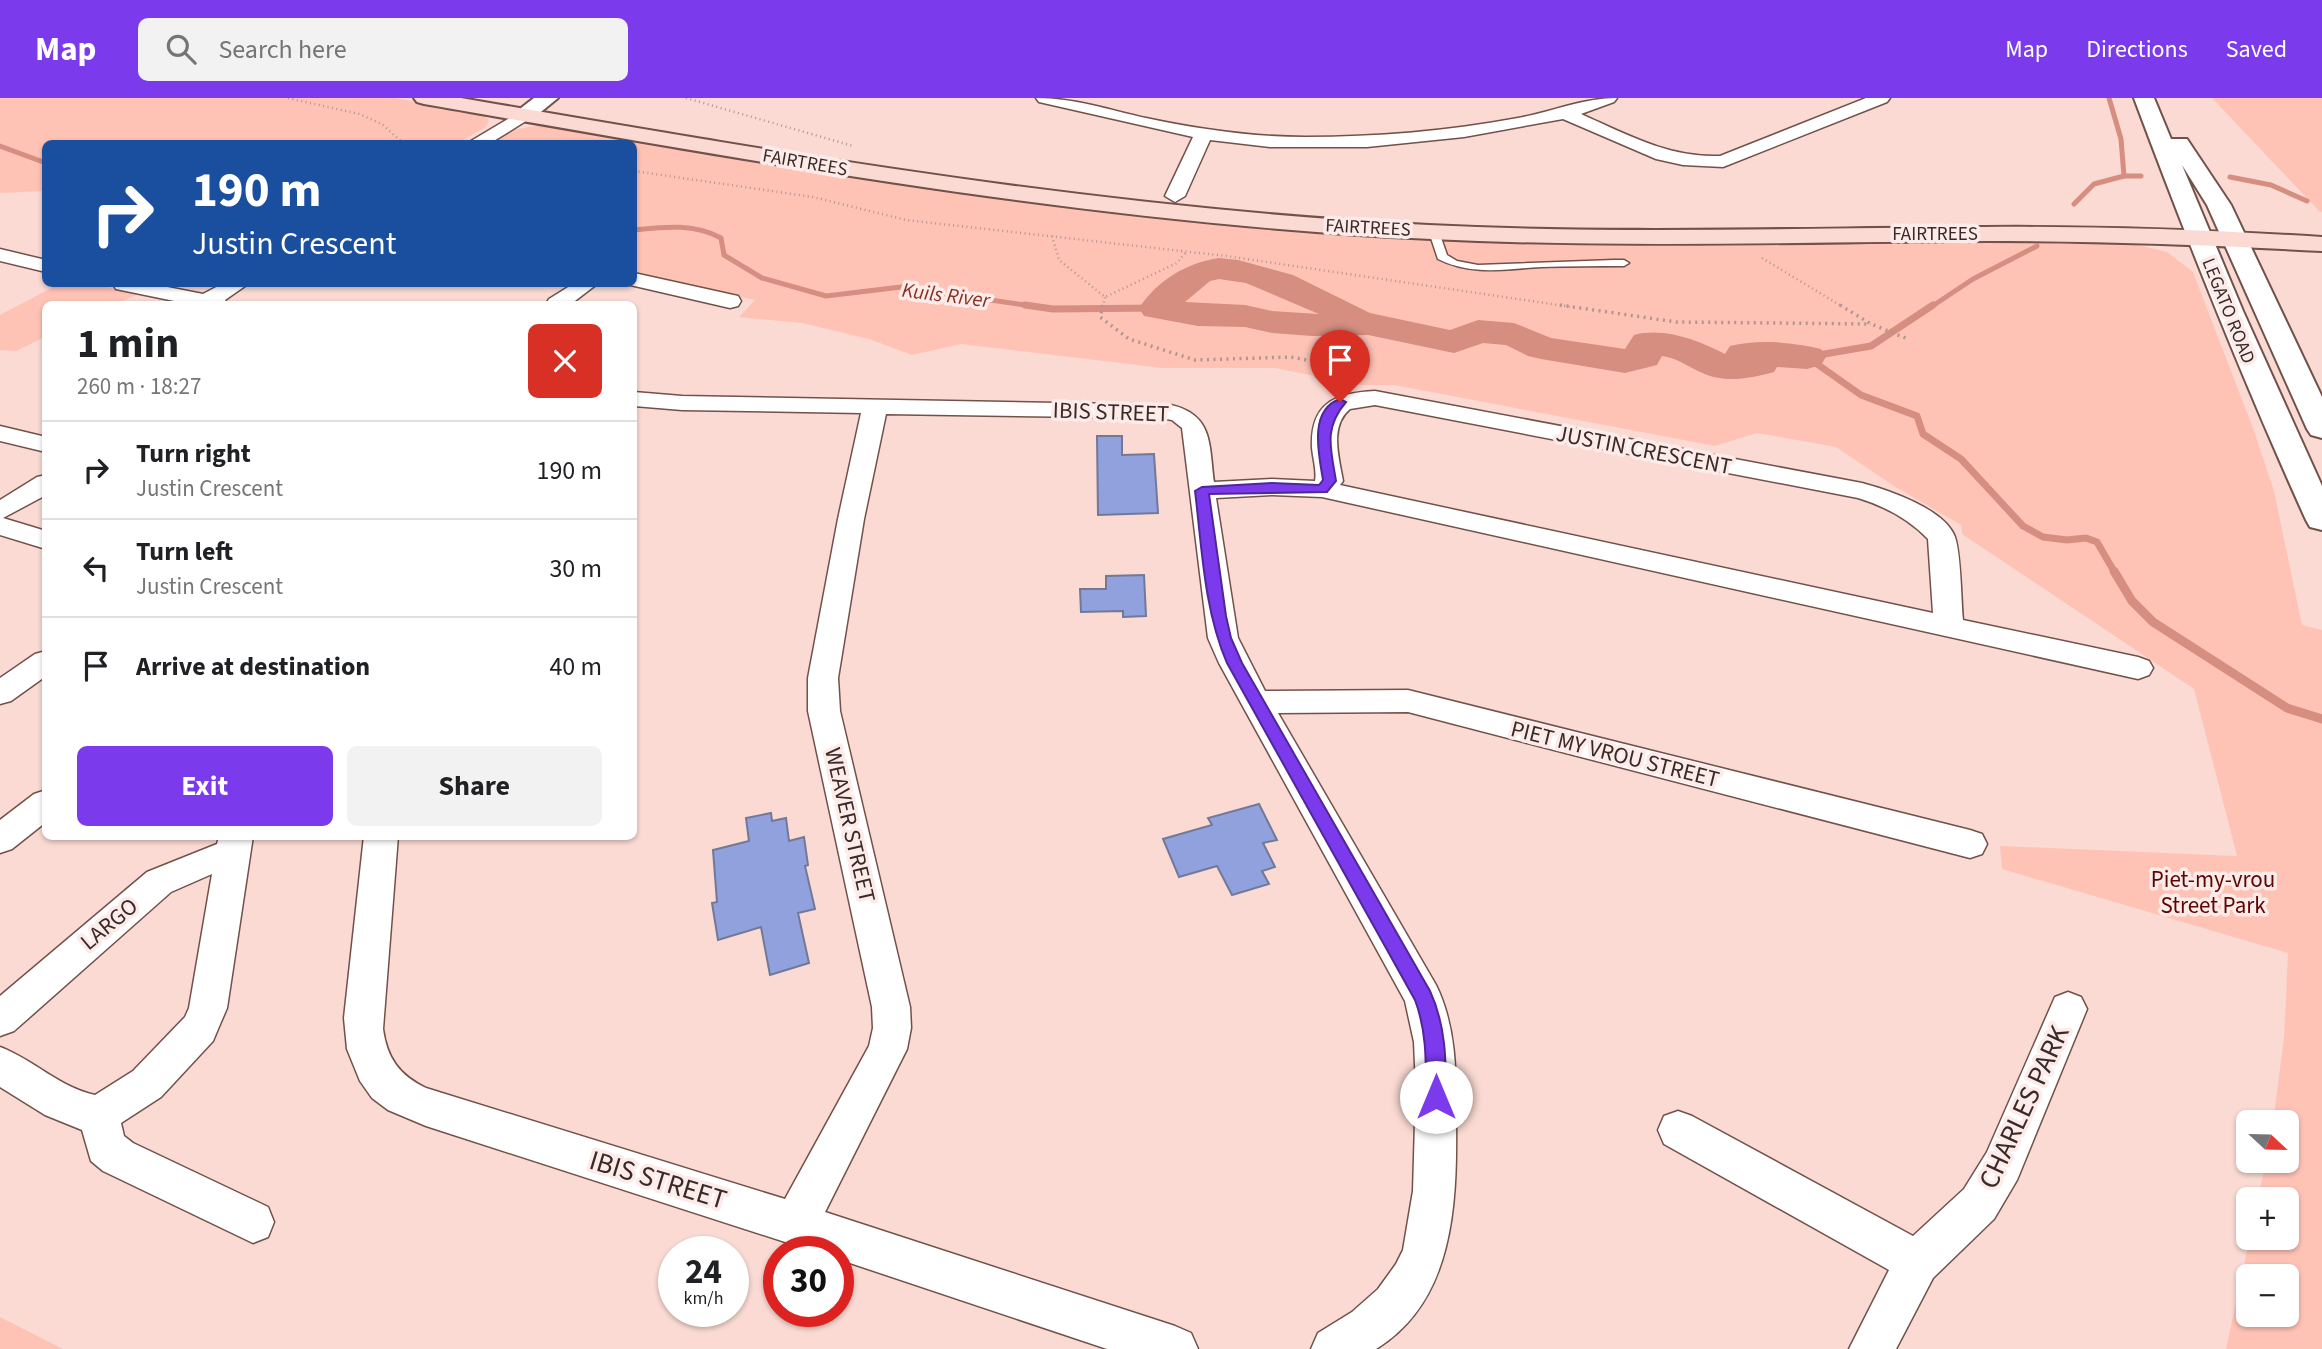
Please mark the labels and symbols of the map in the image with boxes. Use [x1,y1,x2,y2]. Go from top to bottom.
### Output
street label: FAIRTREES [760,142,850,184]
street label: FAIRTREES [1324,212,1412,244]
street label: FAIRTREES [1892,221,1978,248]
street label: LEGATO ROAD [2195,254,2261,368]
water label: Kuils River [900,275,992,315]
pin [1310,330,1370,402]
street label: IBIS STREET [1052,393,1170,431]
street label: JUSTIN CRESCENT [1553,417,1735,483]
street label: PIET MY VROU STREET [1507,712,1723,796]
street label: WEAVER STREET [816,744,884,906]
park label: Piet-my-vrou Street Park [2151,863,2275,922]
street label: LARGO [73,890,145,958]
street label: CHARLES PARK [1969,1018,2080,1195]
position arrow [1399,1060,1473,1134]
north arrow [2236,1110,2300,1172]
street label: IBIS STREET [584,1140,732,1220]
speed limit sign: 30 [763,1236,854,1327]

